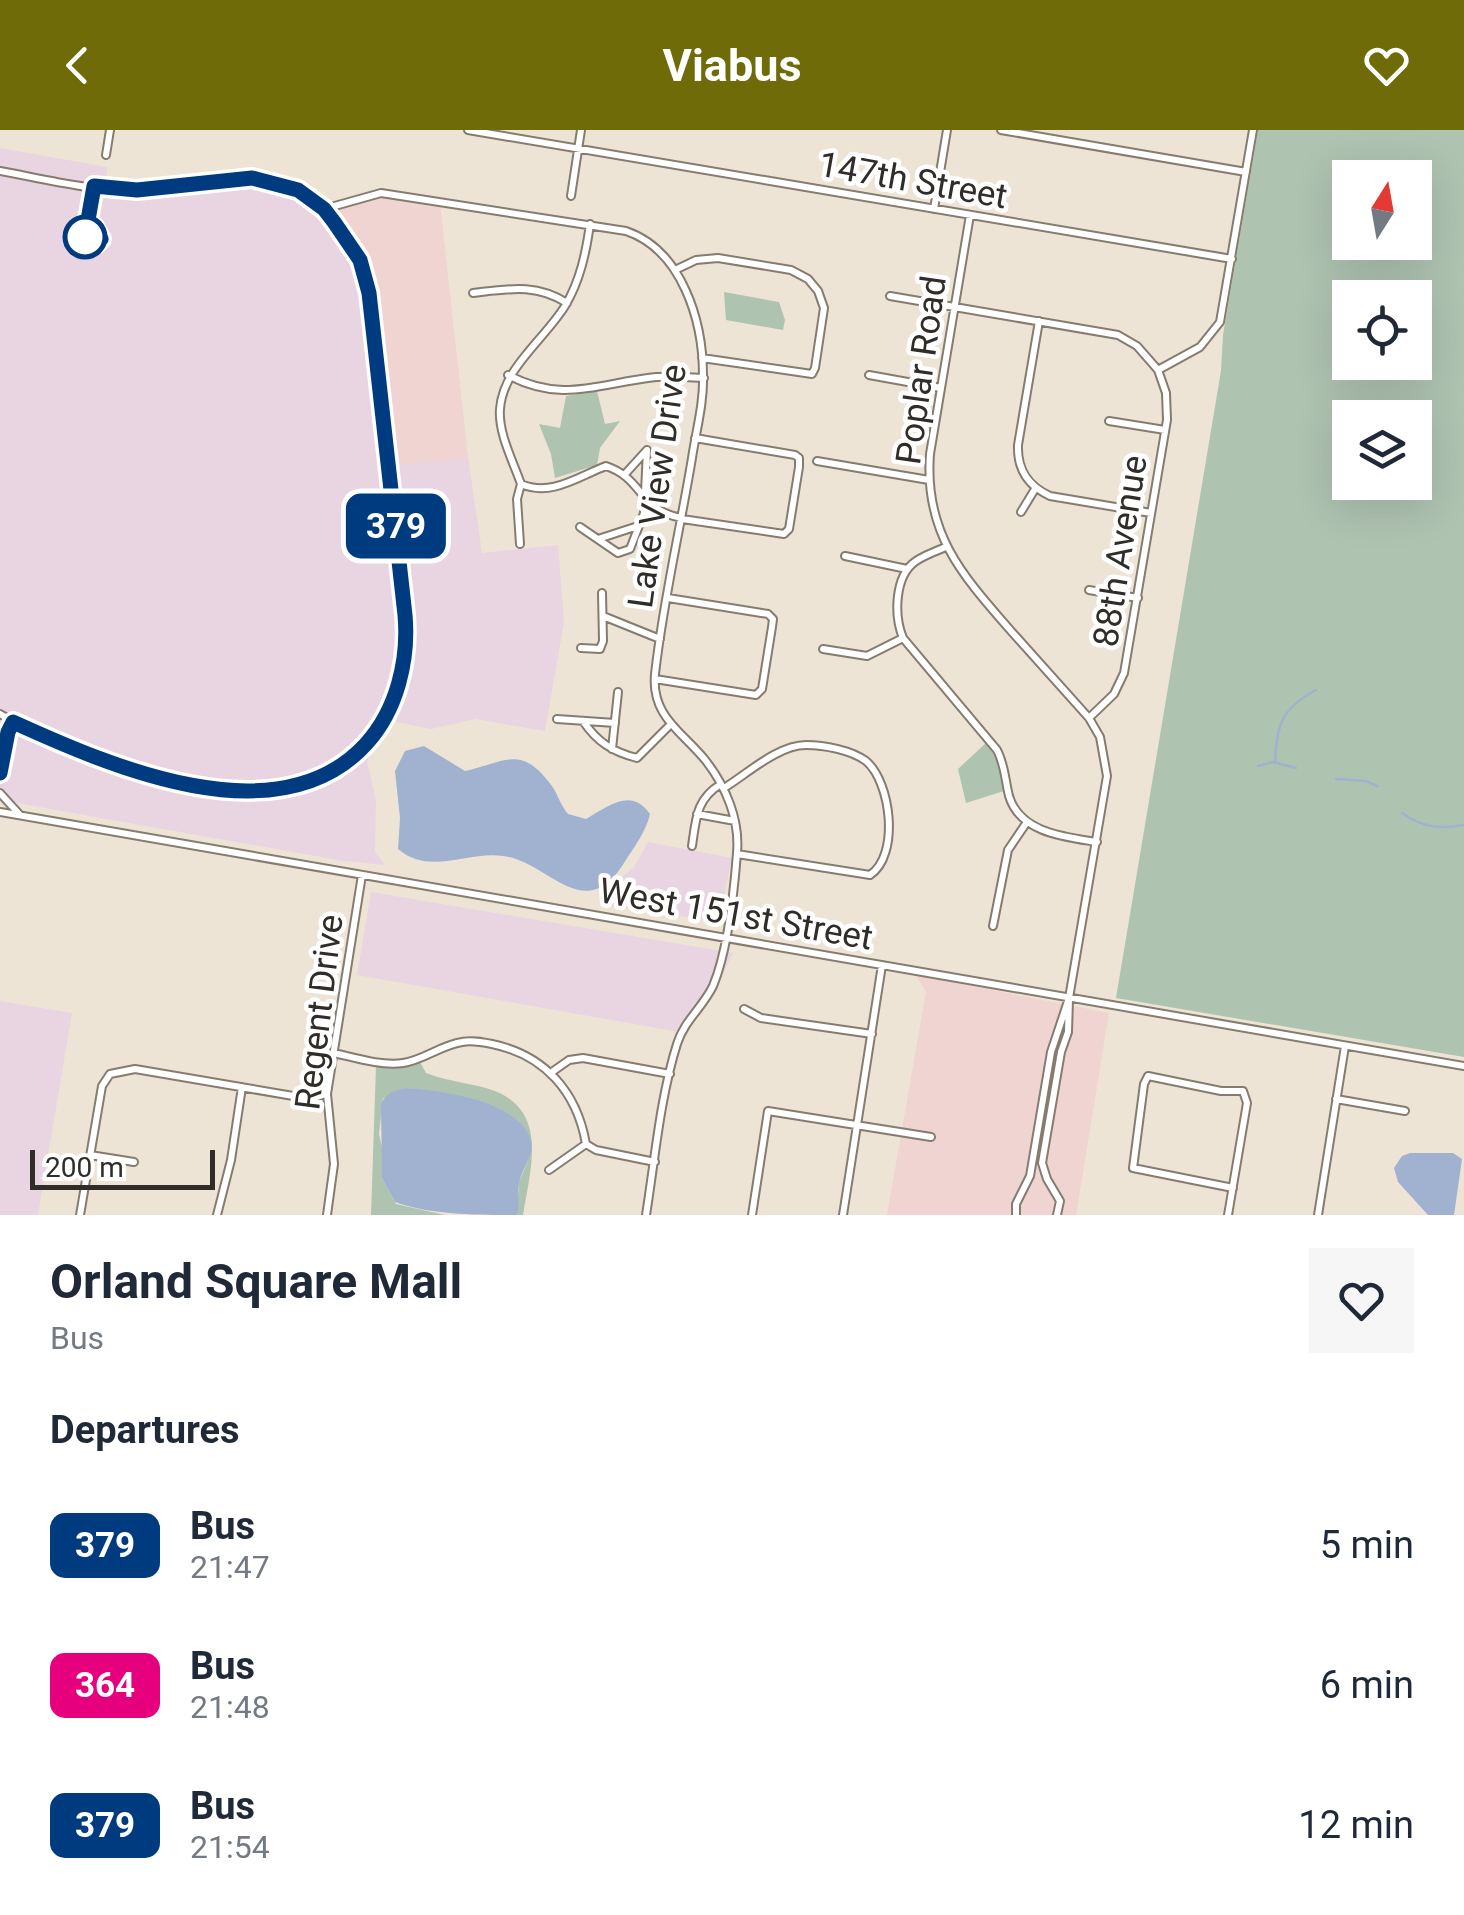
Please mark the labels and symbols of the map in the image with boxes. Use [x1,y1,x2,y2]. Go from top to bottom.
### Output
street label: 147th Street [815,144,1010,217]
north arrow [1332,160,1432,260]
unlabelled marker [64,216,106,258]
street label: Poplar Road [888,273,955,467]
street label: Lake View Drive [620,362,695,610]
street label: 88th Avenue [1085,452,1156,650]
line badge: 379 [338,494,454,558]
street label: West 151st Street [596,870,876,959]
street label: Regent Drive [287,912,352,1112]
scale bar [30,1145,215,1190]

